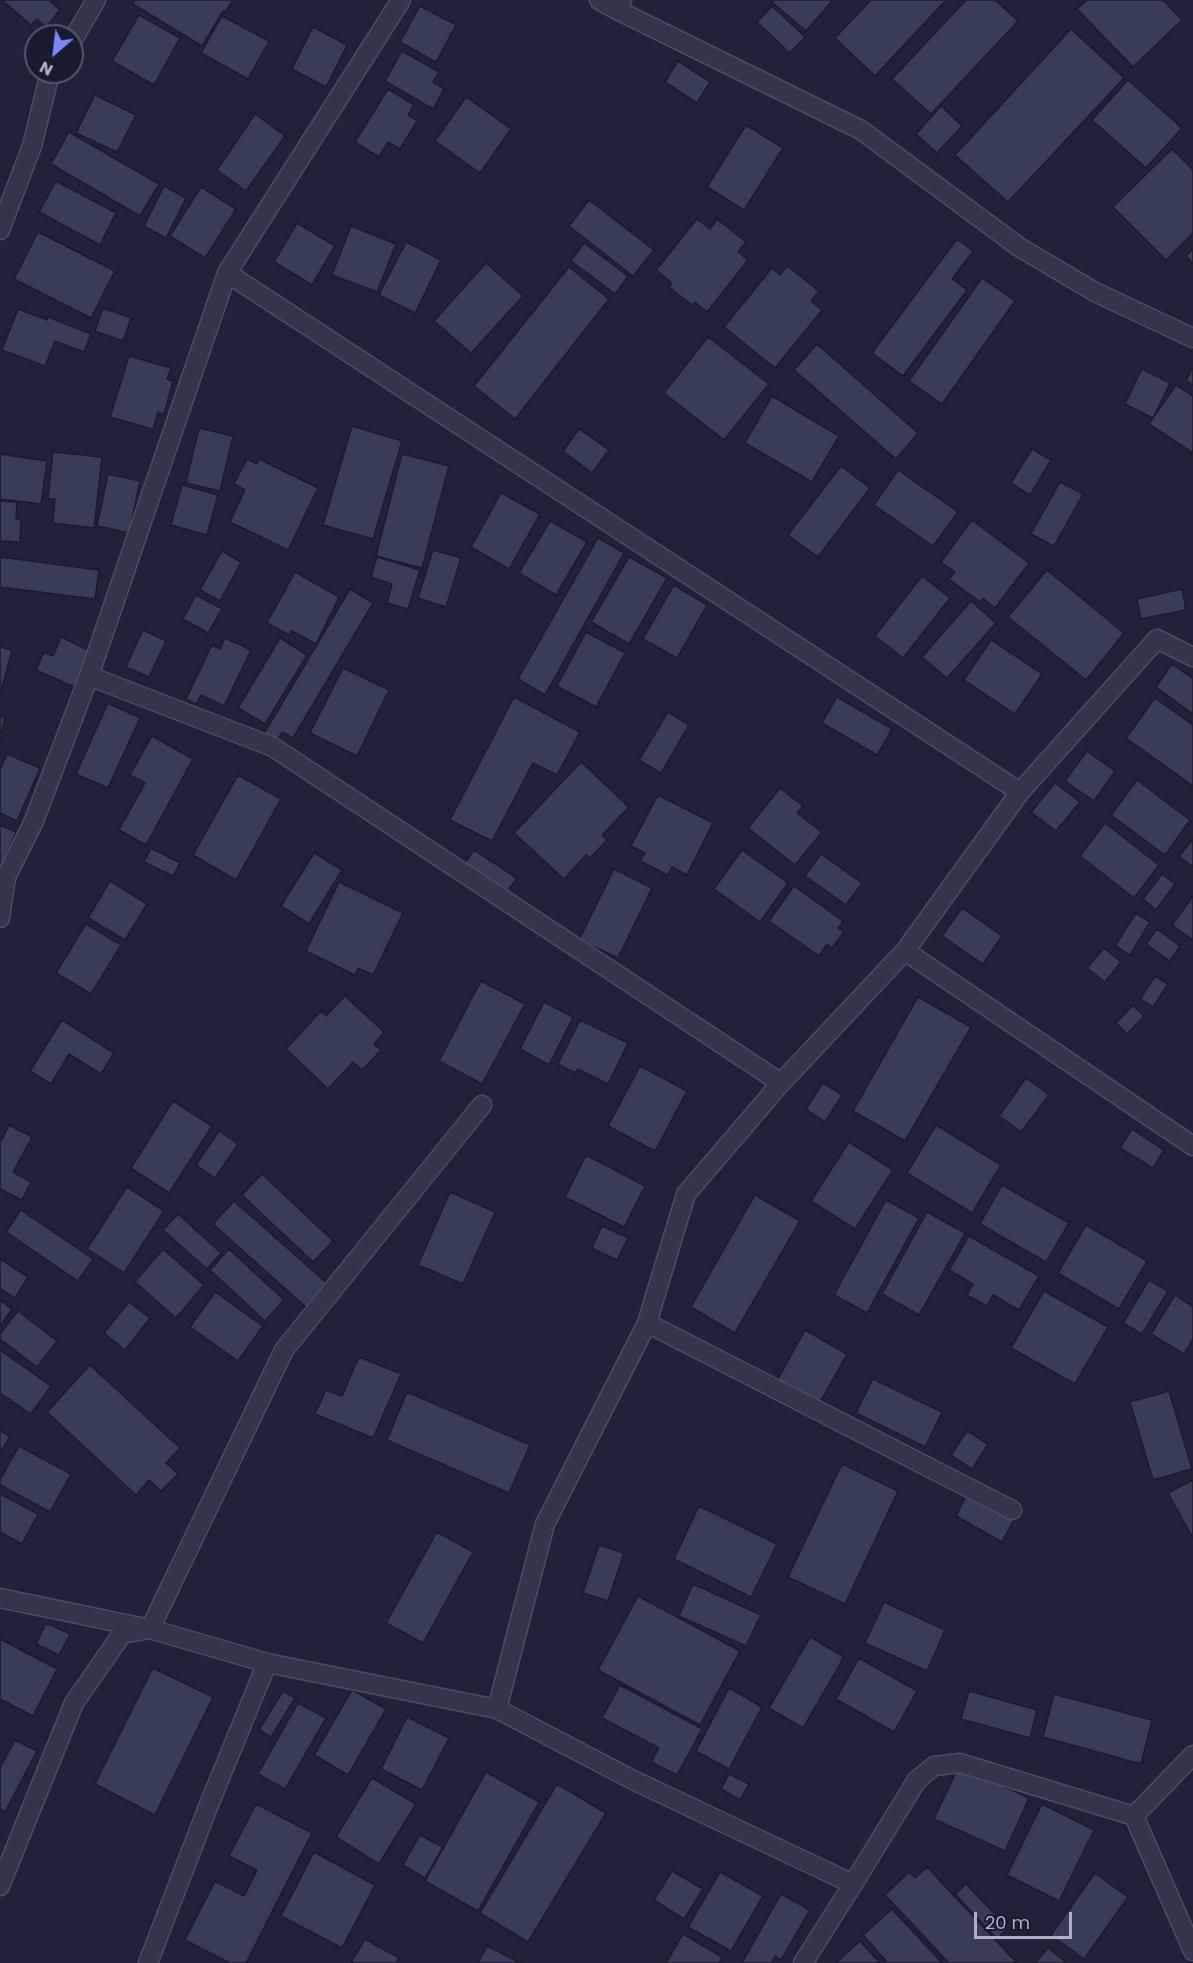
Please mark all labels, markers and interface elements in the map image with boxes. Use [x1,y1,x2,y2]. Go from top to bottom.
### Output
north arrow [24,24,84,84]
text: N [36,56,57,82]
scale bar [977,1900,1074,1938]
text: 20 m [985,1910,1030,1935]

